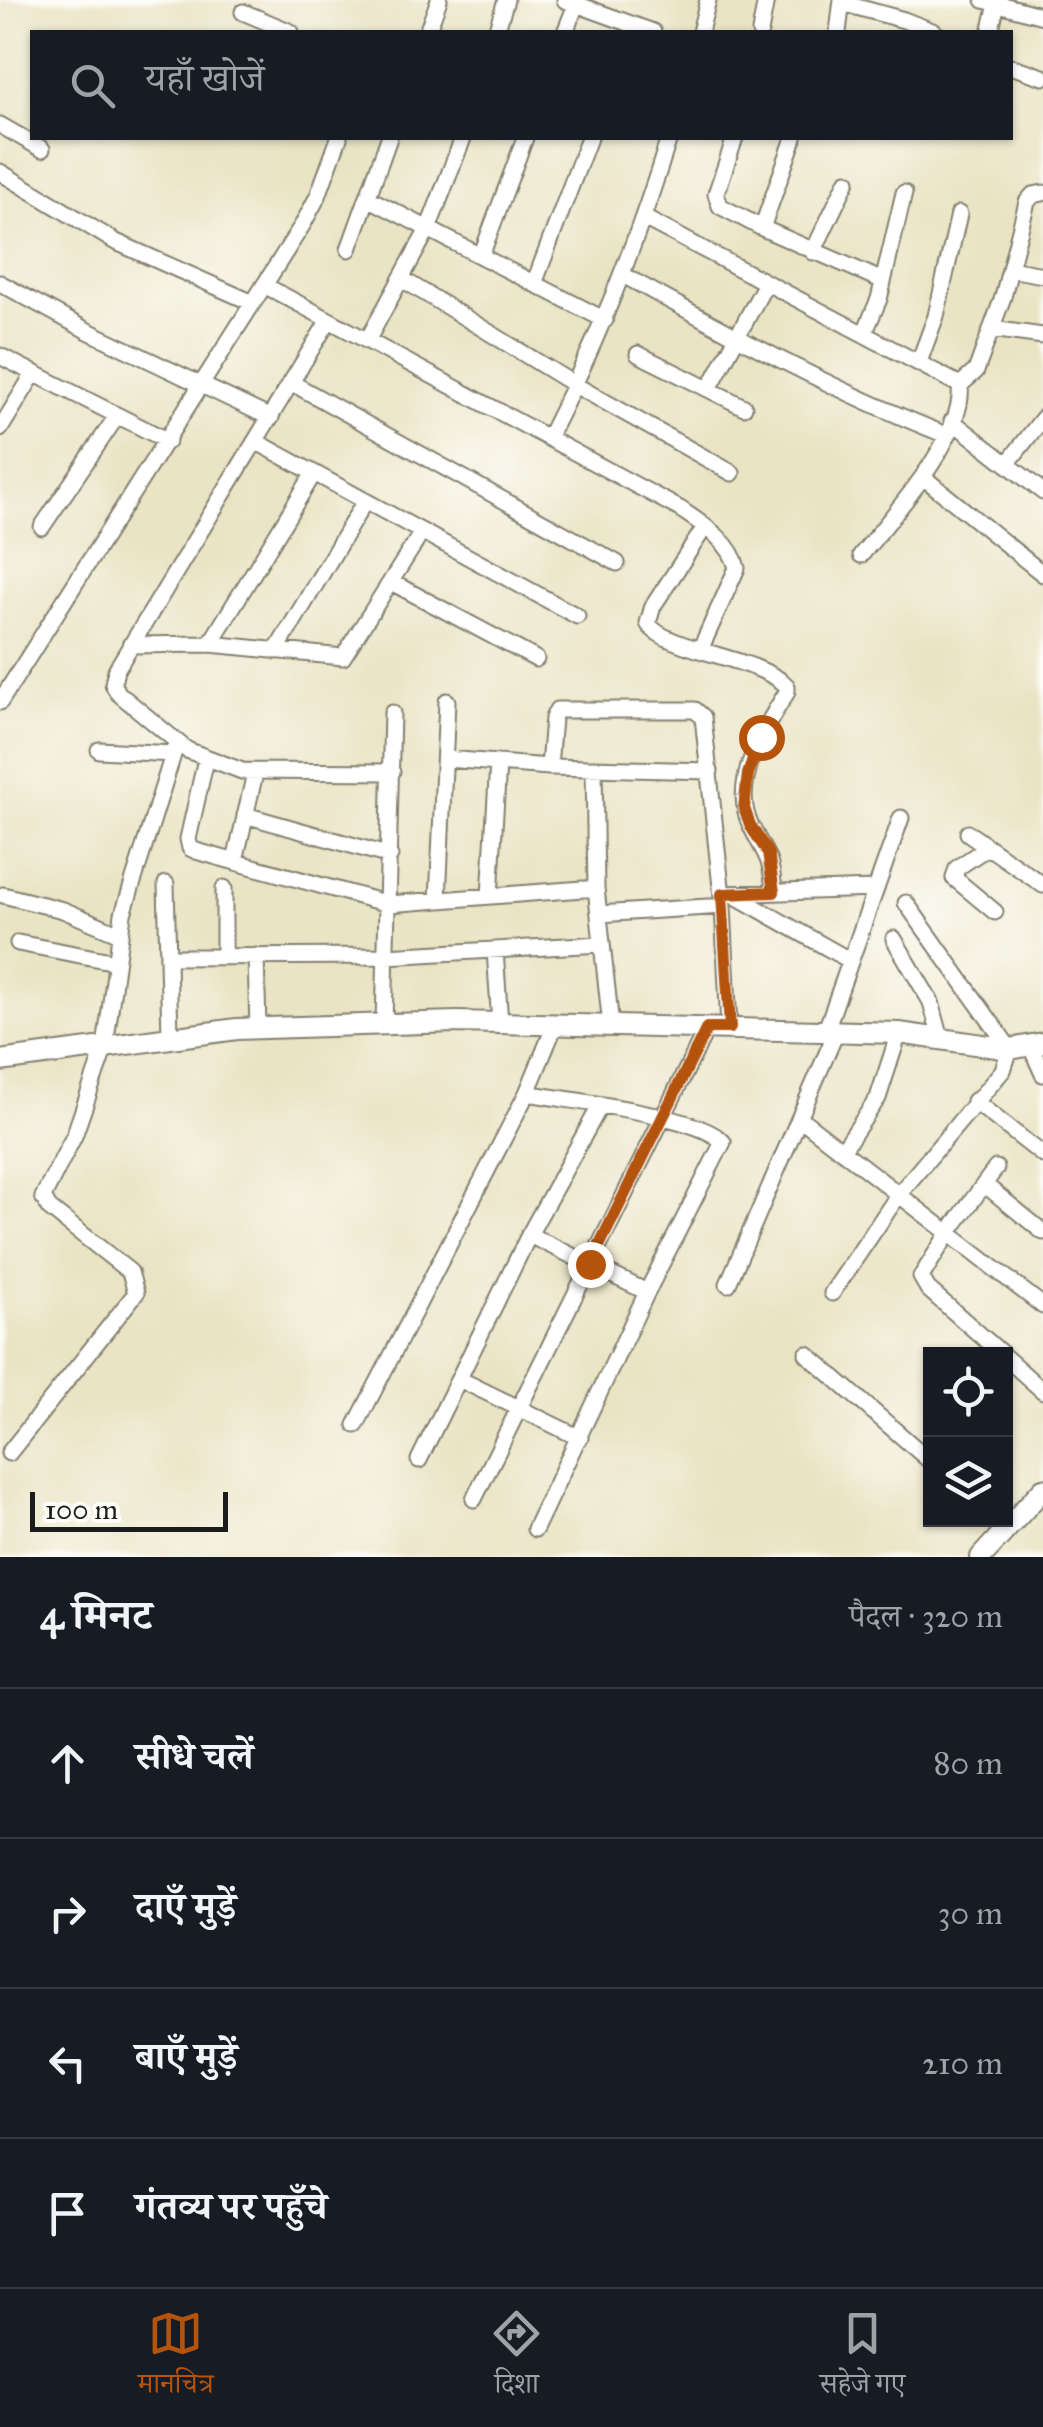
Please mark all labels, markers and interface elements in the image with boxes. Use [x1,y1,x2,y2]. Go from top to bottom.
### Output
search box [30,30,1013,140]
text: यहाँ खोजें [145,55,264,101]
icon: search [65,58,120,113]
route start [739,715,785,761]
route end [568,1242,614,1288]
map controls [923,1347,1013,1527]
button: locate [923,1347,1013,1437]
button: layers [923,1437,1013,1527]
scale bar [30,1487,228,1532]
text: 100 m [45,1492,118,1527]
text: 4 मिनट [40,1589,152,1641]
text: पैदल · 320 m [849,1597,1003,1636]
text: सीधे चलें [135,1733,253,1779]
icon: ahead [40,1736,95,1791]
text: 80 m [934,1744,1003,1783]
text: दाएँ मुड़ें [135,1883,236,1929]
icon: right [40,1886,95,1941]
text: 30 m [938,1894,1003,1933]
text: बाएँ मुड़ें [135,2033,237,2079]
icon: left [40,2036,95,2091]
text: 210 m [922,2044,1003,2083]
text: गंतव्य पर पहुँचे [135,2183,327,2229]
icon: arrive [40,2186,95,2241]
tab: मानचित्र [138,2306,214,2411]
tab: दिशा [489,2306,544,2411]
tab: सहेजे गए [820,2306,905,2411]

